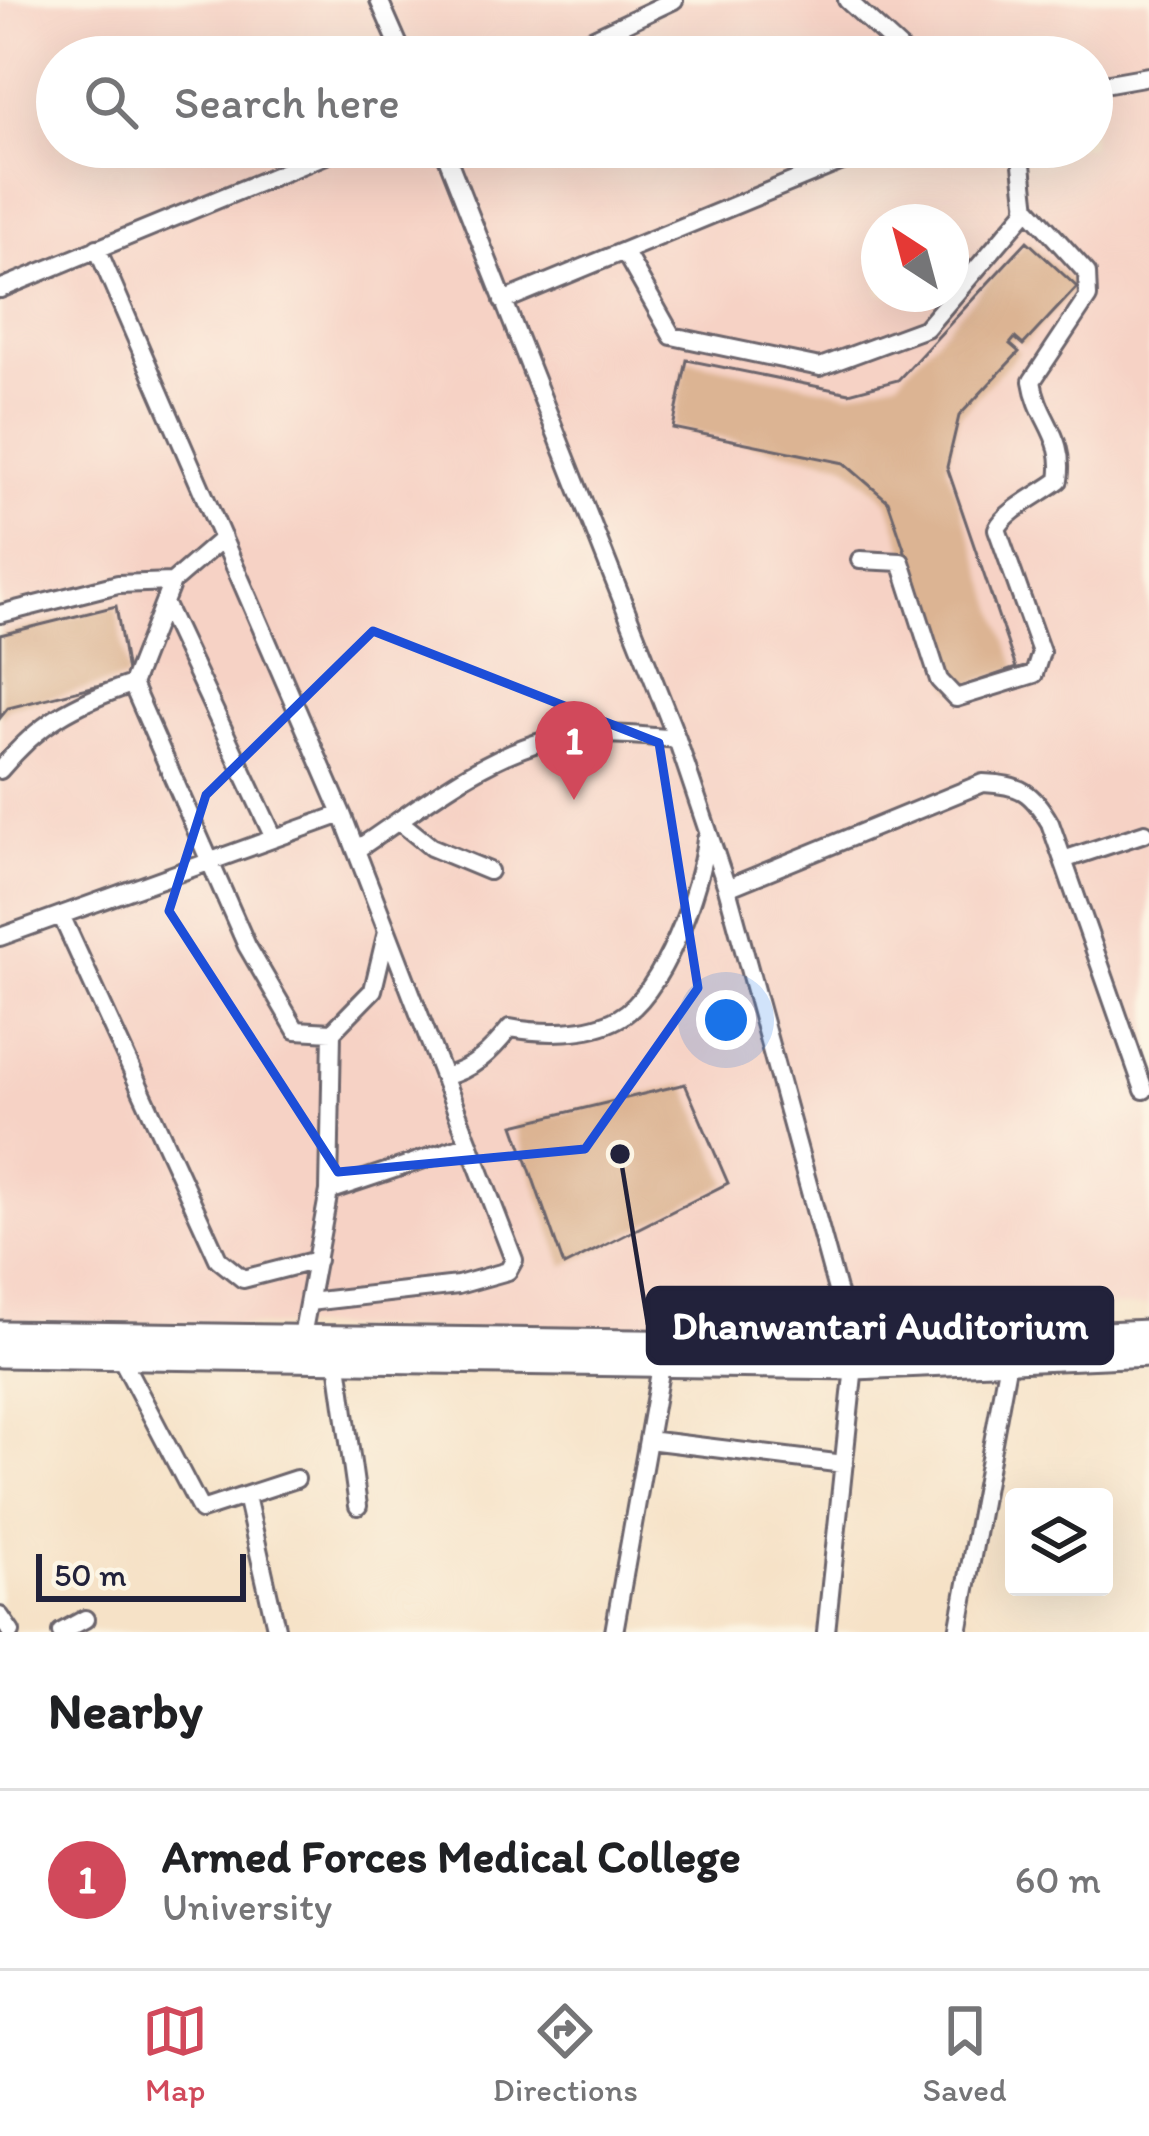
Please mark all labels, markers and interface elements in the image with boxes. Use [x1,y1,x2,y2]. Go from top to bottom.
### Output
search box [36,36,1113,168]
icon: search [78,69,144,135]
text: Search here [174,75,400,129]
north arrow [861,204,969,312]
pin: 1 [535,701,613,800]
your location [696,990,756,1050]
callout: Dhanwantari Auditorium [648,1288,1112,1363]
text: Dhanwantari Auditorium [672,1302,1089,1349]
map controls [1005,1488,1113,1596]
button: layers [1005,1488,1113,1596]
scale bar [36,1548,246,1601]
text: 50 m [54,1555,127,1594]
text: Nearby [48,1680,203,1741]
text: Armed Forces Medical College [162,1829,741,1883]
text: 1 [78,1856,96,1903]
text: 60 m [1015,1856,1101,1903]
text: University [162,1883,332,1930]
tab: Map [142,1998,208,2109]
tab: Directions [493,1998,638,2109]
tab: Saved [923,1998,1007,2109]

